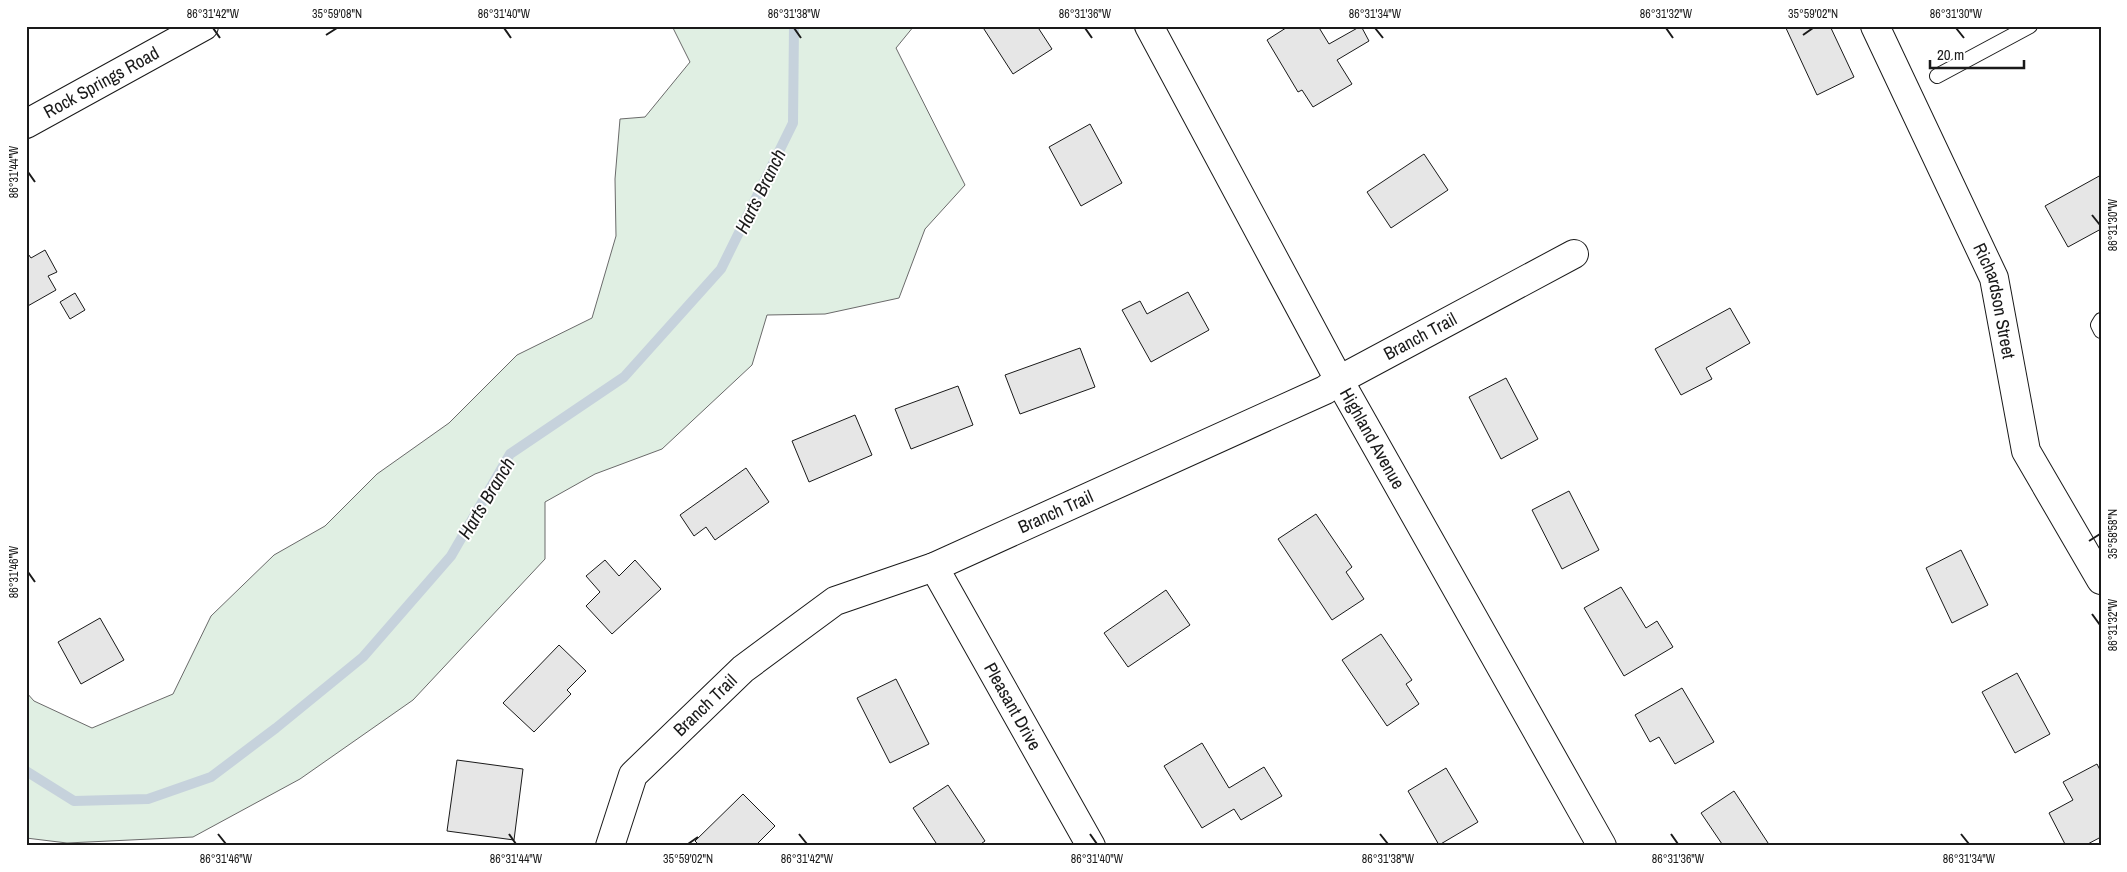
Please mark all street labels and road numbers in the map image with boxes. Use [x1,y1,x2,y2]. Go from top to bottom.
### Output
street label: Rock Springs Road [39,40,163,124]
street label: Richardson Street [1967,239,2022,361]
street label: Branch Trail [1379,306,1461,366]
street label: Highland Avenue [1334,383,1411,493]
street label: Branch Trail [1014,484,1097,539]
street label: Pleasant Drive [978,658,1048,755]
street label: Branch Trail [668,668,742,742]

